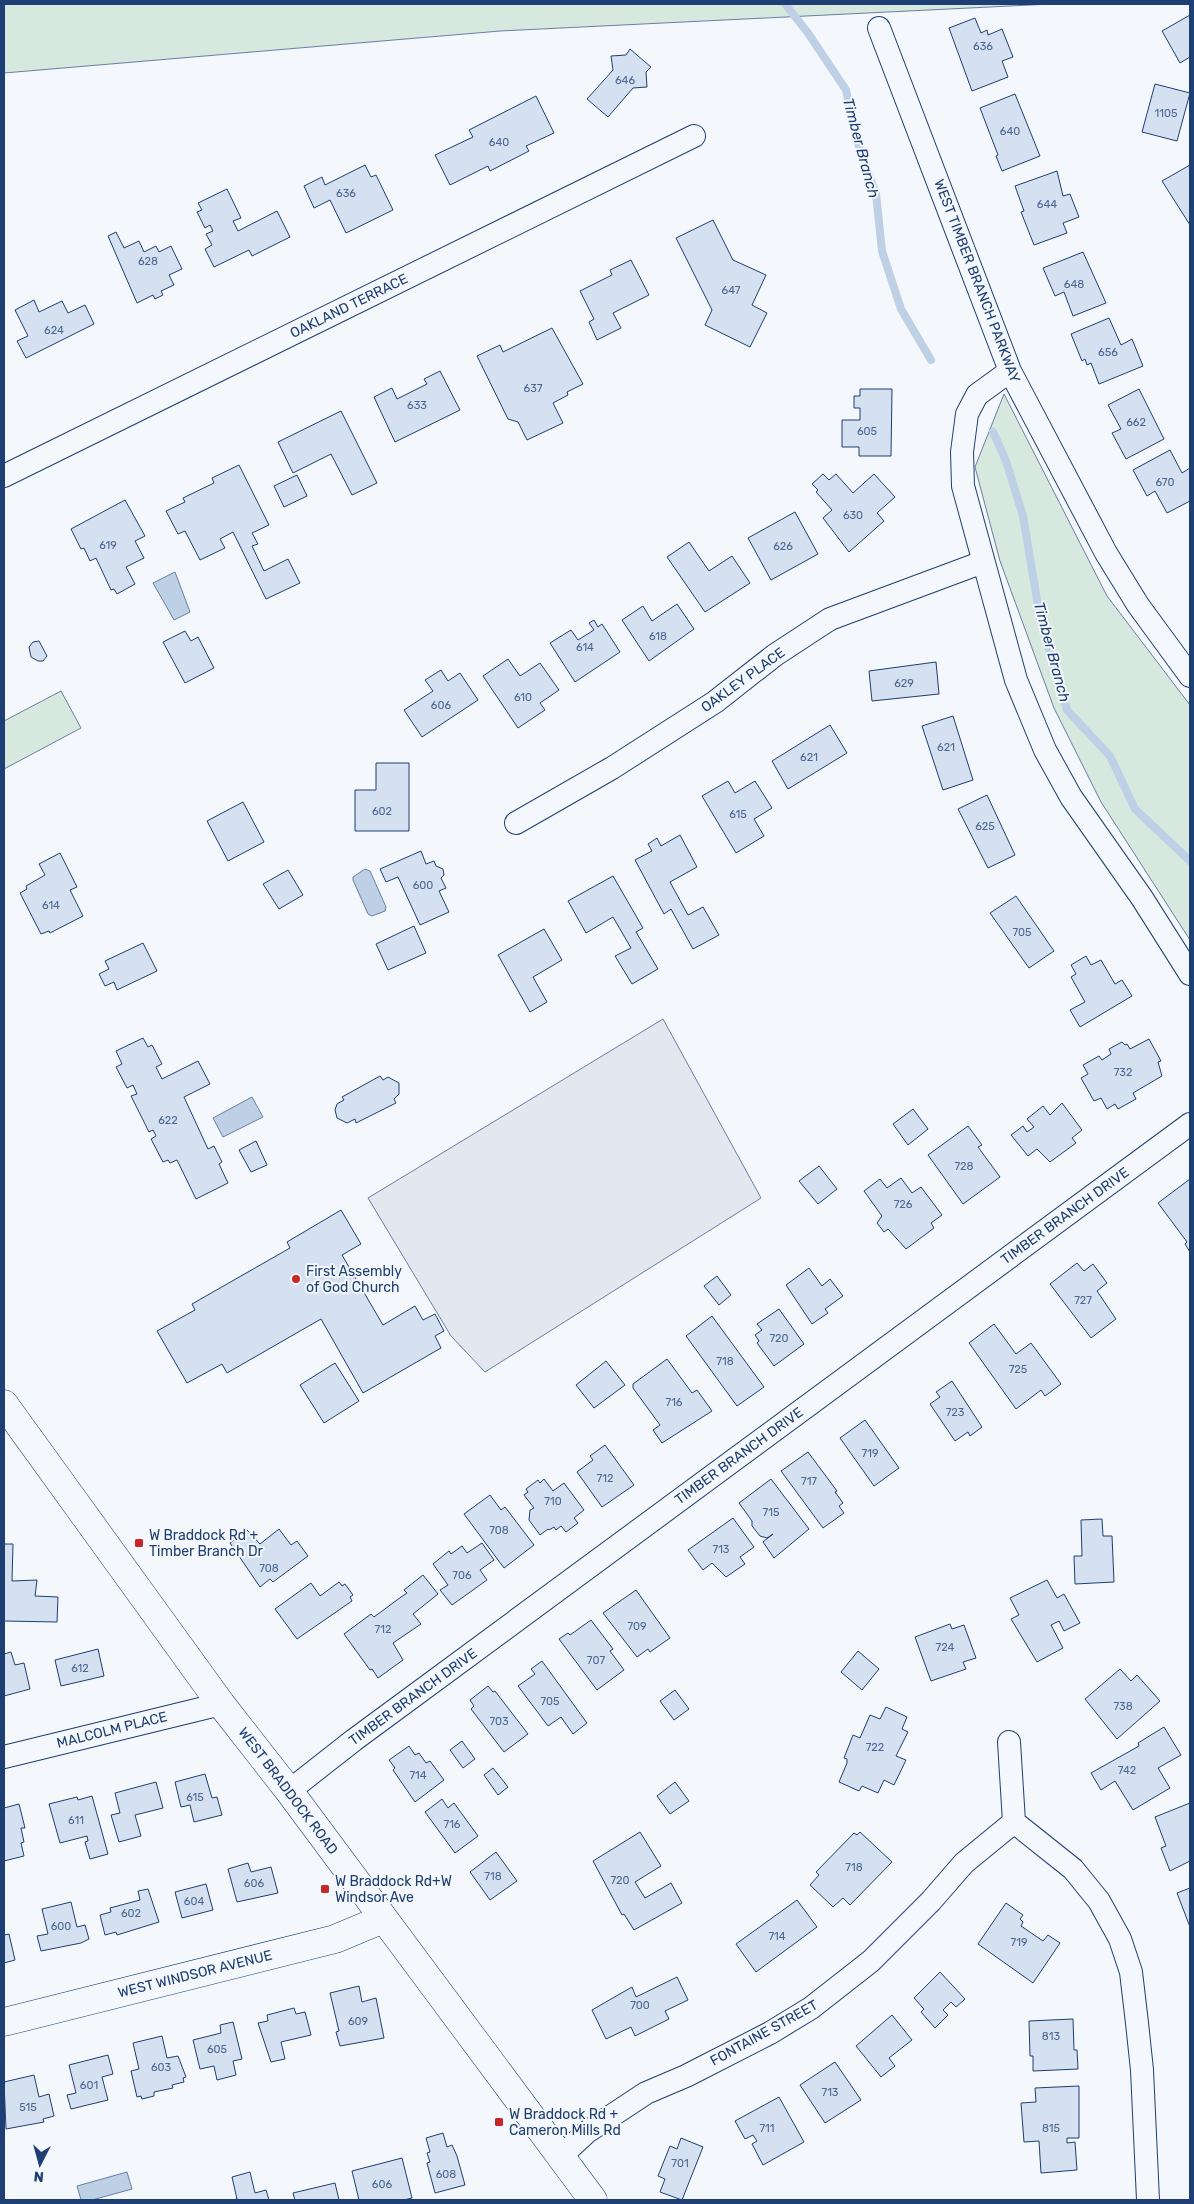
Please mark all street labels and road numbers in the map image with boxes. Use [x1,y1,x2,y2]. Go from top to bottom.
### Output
street label: WEST TIMBER BRANCH PARKWAY [930,177,1024,385]
street label: OAKLAND TERRACE [287,270,411,342]
street label: OAKLEY PLACE [698,644,788,716]
street label: TIMBER BRANCH DRIVE [998,1164,1132,1268]
street label: TIMBER BRANCH DRIVE [672,1404,806,1508]
street label: TIMBER BRANCH DRIVE [346,1645,480,1749]
street label: MALCOLM PLACE [55,1708,169,1752]
street label: WEST BRADDOCK ROAD [235,1724,341,1858]
street label: WEST WINDSOR AVENUE [116,1947,274,2001]
street label: FONTAINE STREET [707,1996,821,2070]

